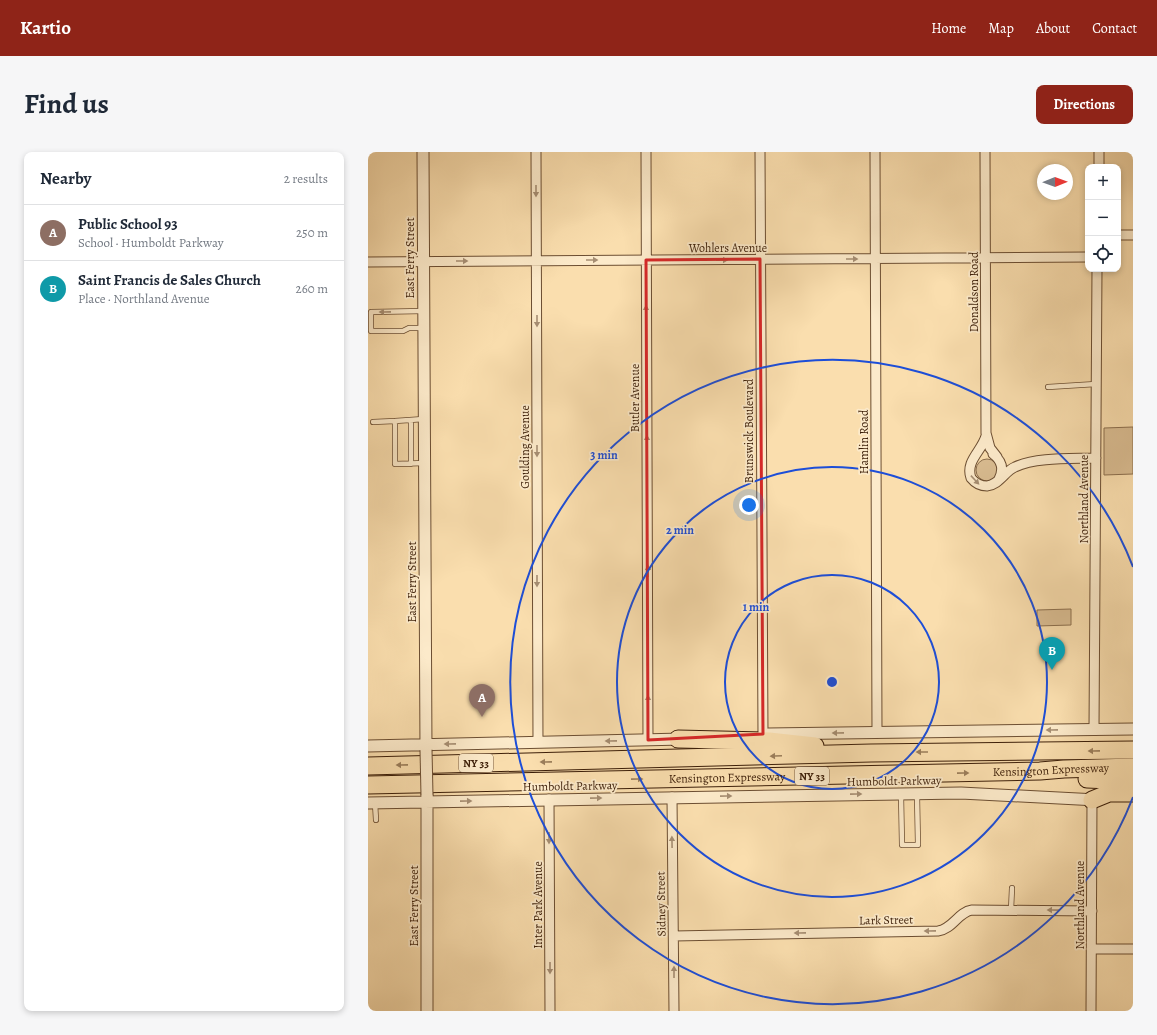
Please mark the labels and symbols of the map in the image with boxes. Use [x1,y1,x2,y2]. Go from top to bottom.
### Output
north arrow [1037,164,1073,200]
one-way arrow [533,185,539,198]
street label: East Ferry Street [402,217,418,299]
street label: Wohlers Avenue [688,240,767,256]
street label: Donaldson Road [966,251,982,332]
one-way arrow [846,256,859,262]
one-way arrow [586,257,599,263]
one-way arrow [716,257,729,263]
one-way arrow [456,258,469,264]
one-way arrow [643,304,649,317]
one-way arrow [379,308,391,315]
one-way arrow [534,315,540,328]
street label: Butler Avenue [627,364,643,432]
street label: Brunswick Boulevard [741,378,757,483]
street label: Goulding Avenue [517,405,533,489]
street label: Hamlin Road [856,409,872,474]
one-way arrow [644,434,650,447]
one-way arrow [534,445,540,458]
text: 3 min [590,447,618,463]
street label: Northland Avenue [1076,455,1092,543]
one-way arrow [970,475,979,484]
your location [739,495,759,515]
text: 2 min [666,522,694,538]
street label: East Ferry Street [404,541,420,623]
one-way arrow [645,564,651,577]
one-way arrow [534,575,540,588]
text: 1 min [743,599,770,615]
pin: B [1039,637,1065,670]
centre of rings [825,675,839,689]
pin: A [469,684,495,717]
one-way arrow [645,694,651,707]
one-way arrow [1045,727,1058,733]
one-way arrow [831,730,844,736]
one-way arrow [604,738,617,744]
one-way arrow [443,741,456,747]
one-way arrow [1087,748,1100,754]
one-way arrow [915,749,928,755]
one-way arrow [770,752,782,759]
road number: NY 33 [459,754,493,772]
one-way arrow [539,759,552,765]
street label: Kensington Expressway [992,760,1110,780]
one-way arrow [395,762,408,768]
road number: NY 33 [795,767,829,785]
street label: Kensington Expressway [668,768,786,787]
one-way arrow [957,770,970,776]
street label: Humboldt Parkway [846,772,942,790]
one-way arrow [631,776,643,783]
street label: Humboldt Parkway [522,777,618,795]
one-way arrow [850,791,863,797]
one-way arrow [720,793,733,799]
one-way arrow [590,795,602,802]
one-way arrow [460,798,473,804]
one-way arrow [546,832,552,845]
one-way arrow [669,836,676,848]
street label: Inter Park Avenue [530,861,546,949]
street label: Northland Avenue [1072,861,1088,949]
street label: East Ferry Street [406,865,422,947]
street label: Sidney Street [652,871,670,937]
one-way arrow [1046,907,1059,913]
street label: Lark Street [859,912,913,928]
one-way arrow [923,928,936,934]
one-way arrow [794,930,806,937]
one-way arrow [547,962,553,975]
one-way arrow [671,965,677,978]

